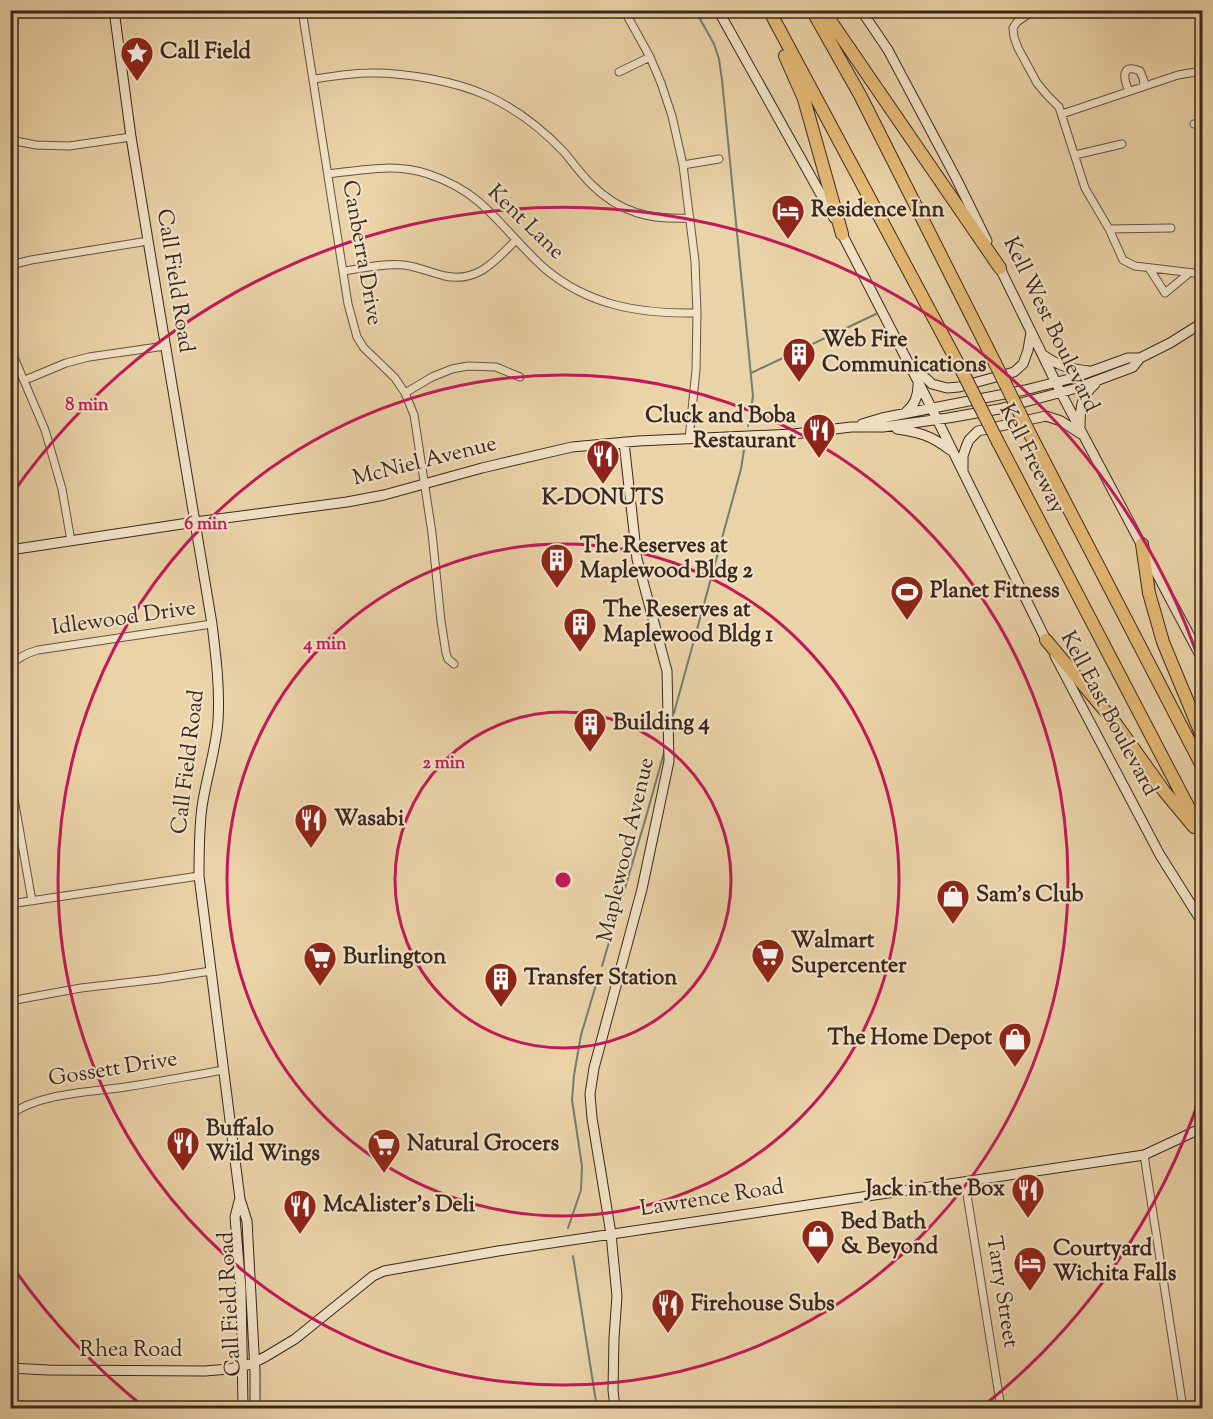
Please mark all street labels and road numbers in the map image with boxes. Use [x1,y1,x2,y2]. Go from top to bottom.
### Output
street label: Canberra Drive [332,178,390,328]
street label: Kent Lane [479,178,571,268]
street label: Call Field Road [147,207,201,355]
street label: Kell West Boulevard [994,232,1106,418]
street label: Kell Freeway [990,398,1072,520]
street label: McNiel Avenue [350,429,500,495]
street label: Idlewood Drive [50,593,198,645]
street label: Kell East Boulevard [1051,626,1165,802]
street label: Call Field Road [164,688,214,836]
street label: Maplewood Avenue [590,755,664,945]
street label: Gossett Drive [46,1044,180,1096]
street label: Lawrence Road [638,1172,786,1226]
street label: Call Field Road [211,1231,251,1377]
street label: Tarry Street [976,1234,1026,1350]
street label: Rhea Road [79,1335,183,1367]

